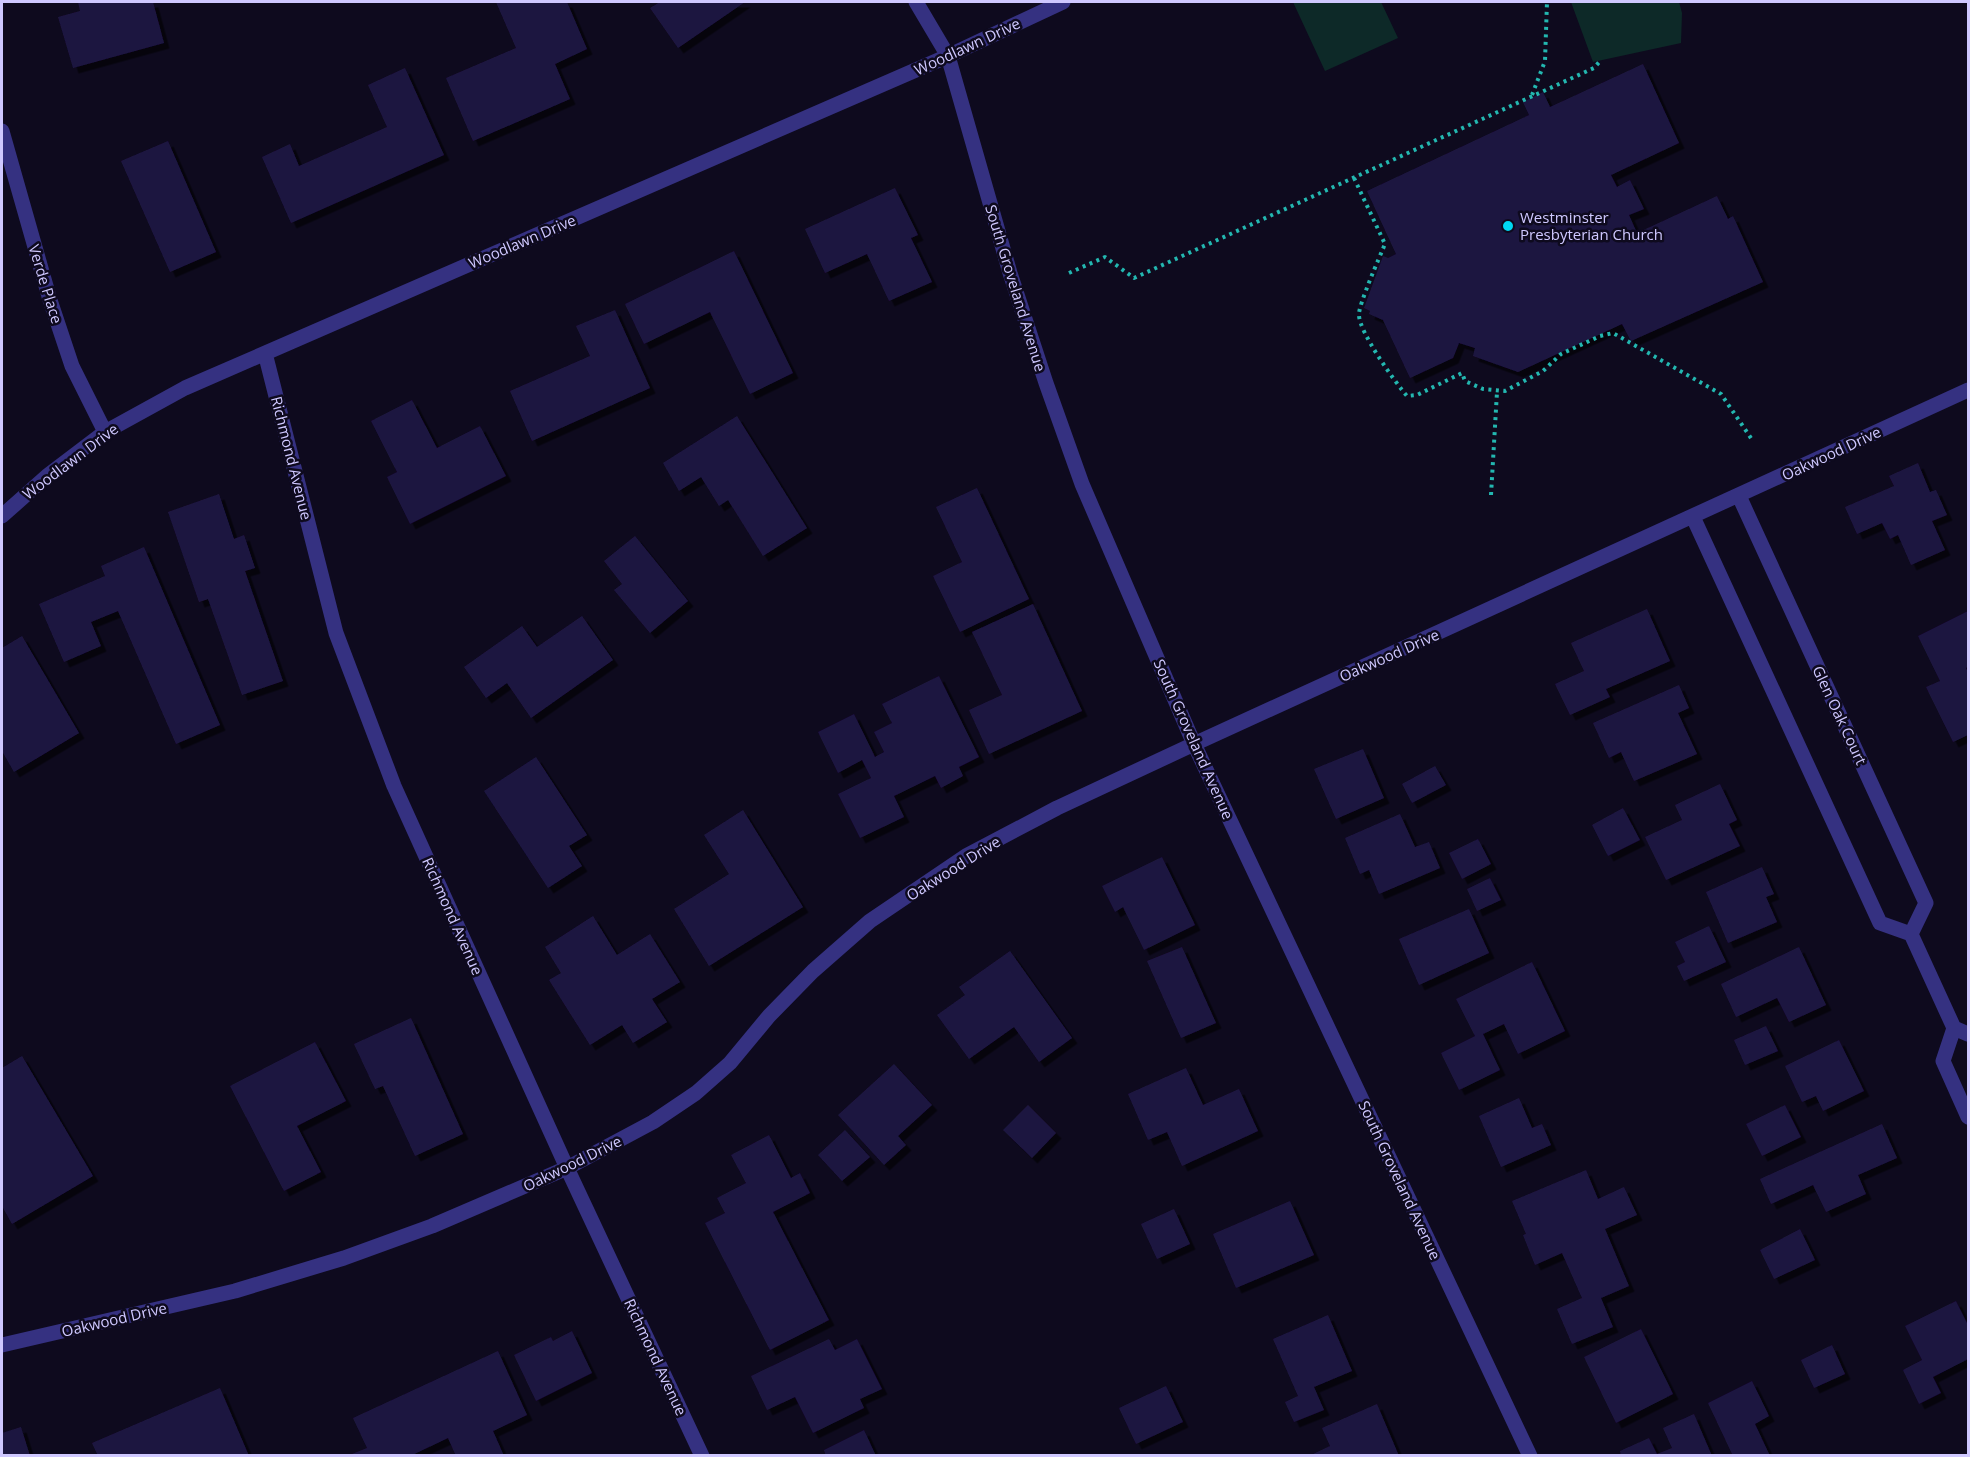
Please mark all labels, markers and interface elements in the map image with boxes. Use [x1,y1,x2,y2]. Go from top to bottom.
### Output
street label: Woodlawn Drive [911,13,1023,79]
street label: South Groveland Avenue [981,202,1051,374]
place label: Westminster Presbyterian Church [1520,207,1663,244]
street label: Woodlawn Drive [465,209,579,273]
marker: Westminster Presbyterian Church [1501,219,1515,233]
street label: Verde Place [24,242,68,326]
street label: Richmond Avenue [267,394,317,522]
street label: Woodlawn Drive [18,419,122,503]
street label: Oakwood Drive [1778,421,1884,485]
street label: Oakwood Drive [1336,624,1442,686]
street label: South Groveland Avenue [1150,656,1238,822]
street label: Glen Oak Court [1808,662,1872,768]
street label: Oakwood Drive [902,831,1004,905]
street label: Richmond Avenue [418,854,488,978]
street label: South Groveland Avenue [1354,1097,1446,1263]
street label: Oakwood Drive [519,1130,625,1196]
street label: Richmond Avenue [620,1295,692,1419]
street label: Oakwood Drive [59,1297,169,1341]

